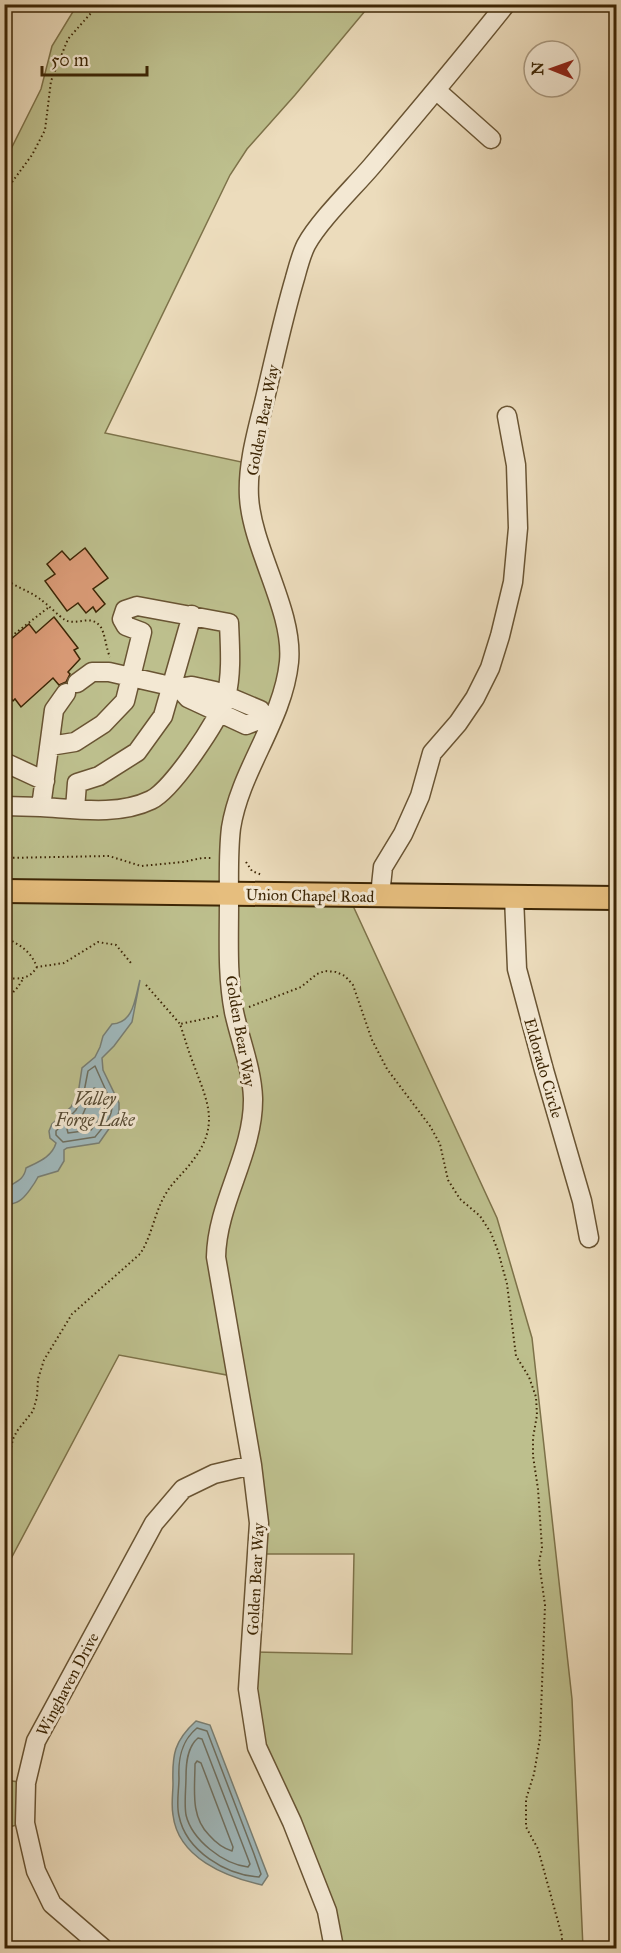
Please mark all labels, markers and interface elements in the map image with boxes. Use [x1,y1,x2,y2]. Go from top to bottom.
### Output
scale bar [42,39,147,77]
north arrow [522,39,582,99]
text: 50 m [51,49,89,71]
text: N [528,61,547,76]
street label: Golden Bear Way [242,362,283,477]
street label: Union Chapel Road [246,885,374,906]
street label: Golden Bear Way [221,974,260,1089]
street label: Eldorado Circle [520,1016,567,1121]
water label: Valley Forge Lake [54,1088,136,1131]
street label: Golden Bear Way [243,1522,268,1636]
street label: Winghaven Drive [32,1629,104,1740]

